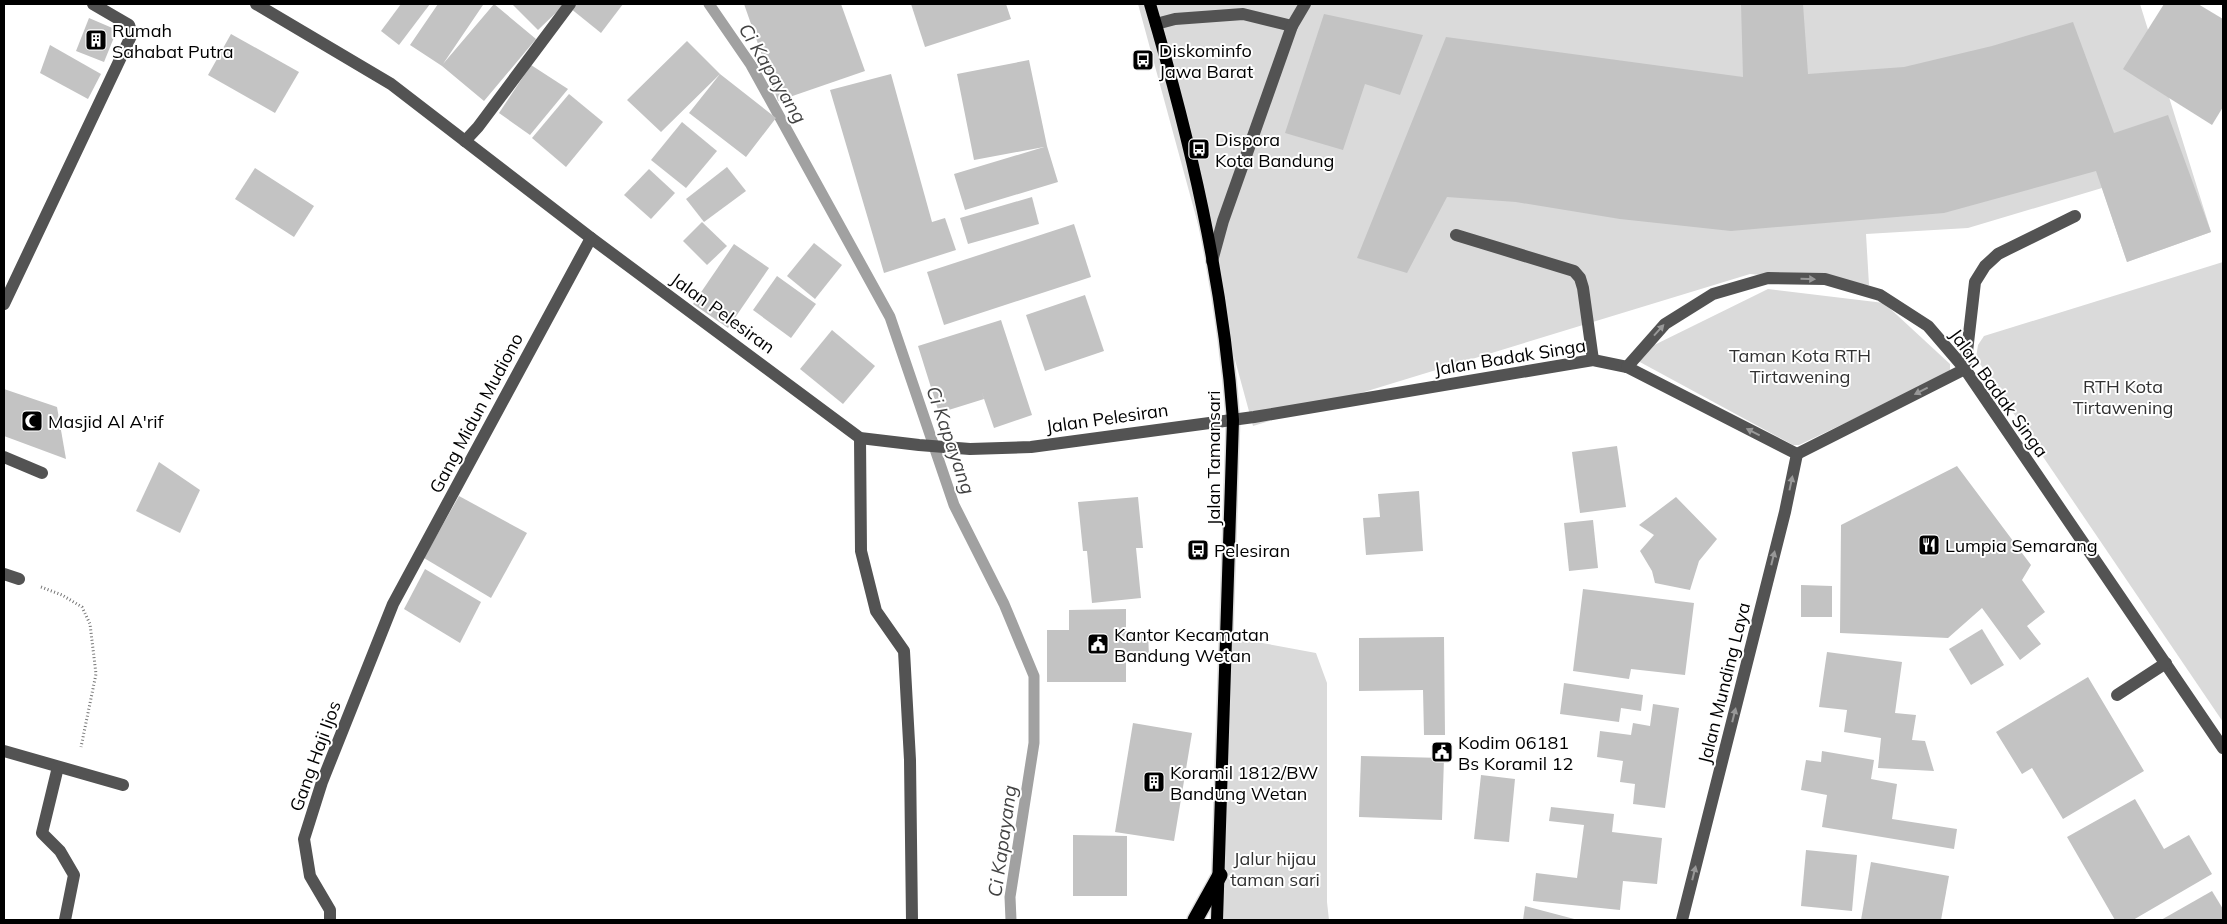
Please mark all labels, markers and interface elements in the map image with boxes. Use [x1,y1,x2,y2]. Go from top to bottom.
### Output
place label: Rumah Sahabat Putra [112,19,234,63]
water label: Ci Kapayang [734,19,812,127]
building icon: Rumah Sahabat Putra [84,28,108,52]
place label: Diskominfo Jawa Barat [1159,39,1253,83]
bus stop icon: Diskominfo Jawa Barat [1131,48,1155,72]
place label: Dispora Kota Bandung [1215,128,1334,172]
bus stop icon: Dispora Kota Bandung [1187,137,1211,161]
street label: Jalan Pelesiran [666,267,780,359]
one-way arrow [1800,275,1816,283]
street label: Jalan Badak Singa [1945,324,2053,462]
one-way arrow [1653,325,1665,337]
street label: Gang Midun Mudiono [424,329,528,497]
street label: Jalan Badak Singa [1432,334,1588,380]
park label: Taman Kota RTH Tirtawening [1729,344,1871,388]
park label: RTH Kota Tirtawening [2073,375,2173,419]
water label: Ci Kapayang [921,383,981,497]
one-way arrow [1914,387,1928,395]
street label: Jalan Tamansari [1202,390,1225,526]
street label: Jalan Pelesiran [1044,398,1170,438]
mosque icon: Masjid Al A'rif [20,409,44,433]
place label: Masjid Al A'rif [48,410,164,433]
one-way arrow [1746,428,1761,436]
one-way arrow [1787,475,1795,490]
restaurant icon: Lumpia Semarang [1917,533,1941,557]
place label: Lumpia Semarang [1945,534,2098,557]
bus stop icon: Pelesiran [1186,538,1210,562]
place label: Pelesiran [1214,539,1290,562]
one-way arrow [1770,550,1778,565]
street label: Jalan Munding Laya [1693,600,1755,766]
place label: Kantor Kecamatan Bandung Wetan [1114,623,1269,667]
public building icon: Kantor Kecamatan Bandung Wetan [1086,632,1110,656]
street label: Gang Haji Ijos [284,697,346,814]
one-way arrow [1730,708,1738,723]
place label: Kodim 06181 Bs Koramil 12 [1458,731,1573,775]
public building icon: Kodim 06181 Bs Koramil 12 [1430,740,1454,764]
place label: Koramil 1812/BW Bandung Wetan [1170,761,1318,805]
building icon: Koramil 1812/BW Bandung Wetan [1142,770,1166,794]
water label: Ci Kapayang [982,784,1022,898]
park label: Jalur hijau taman sari [1230,847,1320,891]
one-way arrow [1690,865,1698,881]

